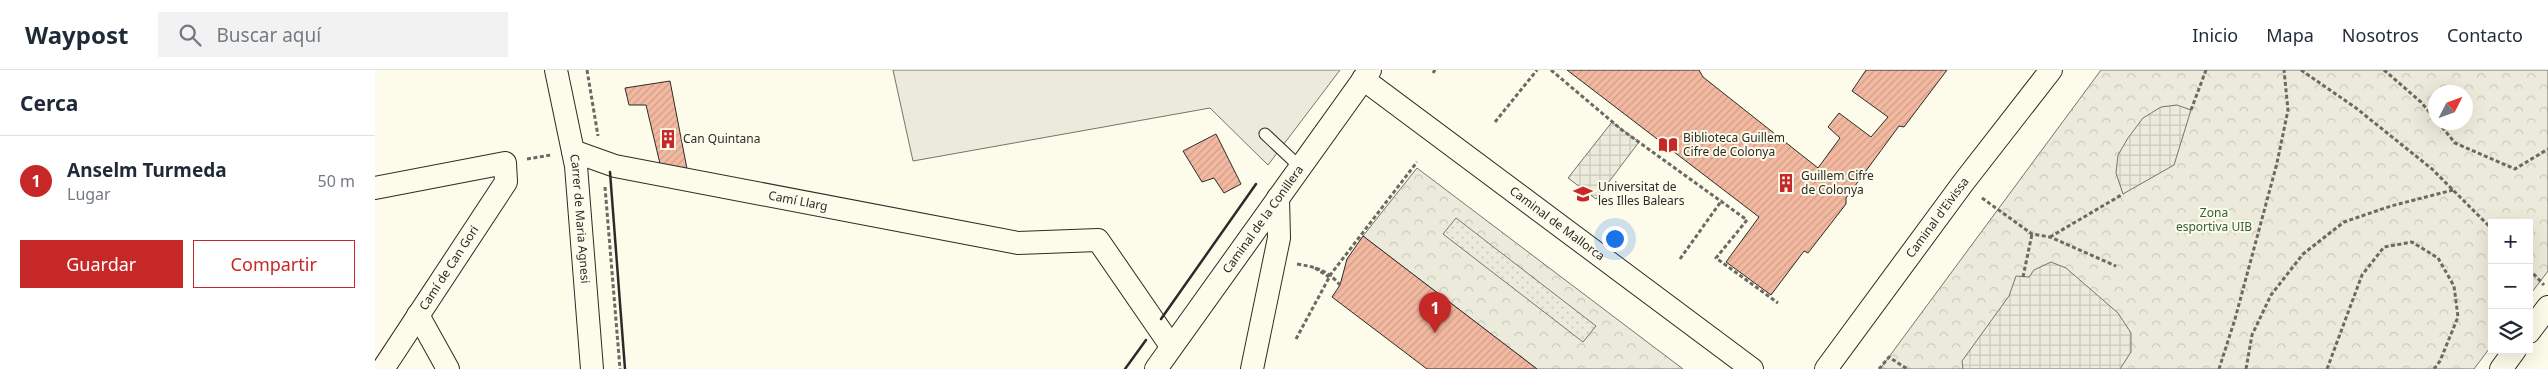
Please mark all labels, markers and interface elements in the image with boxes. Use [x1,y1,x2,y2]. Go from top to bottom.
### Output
search box [158,12,508,57]
text: Waypost [25,18,128,51]
icon: search [176,21,204,49]
text: Buscar aquí [216,22,321,48]
text: Inicio [2192,23,2238,47]
text: Mapa [2266,23,2314,47]
text: Nosotros [2342,23,2419,47]
text: Contacto [2447,23,2523,47]
north arrow [2428,85,2473,130]
text: Cerca [20,89,78,117]
building icon: Can Quintana [657,128,679,150]
place label: Biblioteca Guillem Cifre de Colonya [1683,129,1785,160]
place label: Can Quintana [683,130,760,147]
library icon: Biblioteca Guillem Cifre de Colonya [1657,134,1679,156]
street label: Carrer de Maria Agnesi [566,152,594,284]
text: Anselm Turmeda [67,157,227,183]
street label: Caminal de la Conillera [1218,162,1307,277]
place label: Guillem Cifre de Colonya [1801,167,1874,198]
text: 1 [31,170,41,192]
text: 50 m [318,170,355,192]
building icon: Guillem Cifre de Colonya [1775,172,1797,194]
street label: Caminal d'Eivissa [1902,173,1973,261]
place label: Universitat de les Illes Balears [1598,178,1685,209]
street label: Caminal de Mallorca [1506,182,1608,264]
text: Lugar [67,183,111,205]
school or university icon: Universitat de les Illes Balears [1572,183,1594,205]
street label: Camí Llarg [767,186,829,214]
park label: Zona esportiva UIB [2176,204,2252,235]
map controls [2488,219,2533,354]
button: + [2488,219,2533,264]
street label: Camí de Can Gori [415,222,482,313]
your location [1602,226,1628,252]
button: Guardar [20,240,183,288]
button: Compartir [193,240,355,288]
button: − [2488,264,2533,309]
pin: 1 [1419,292,1451,333]
button: layers [2488,309,2533,354]

